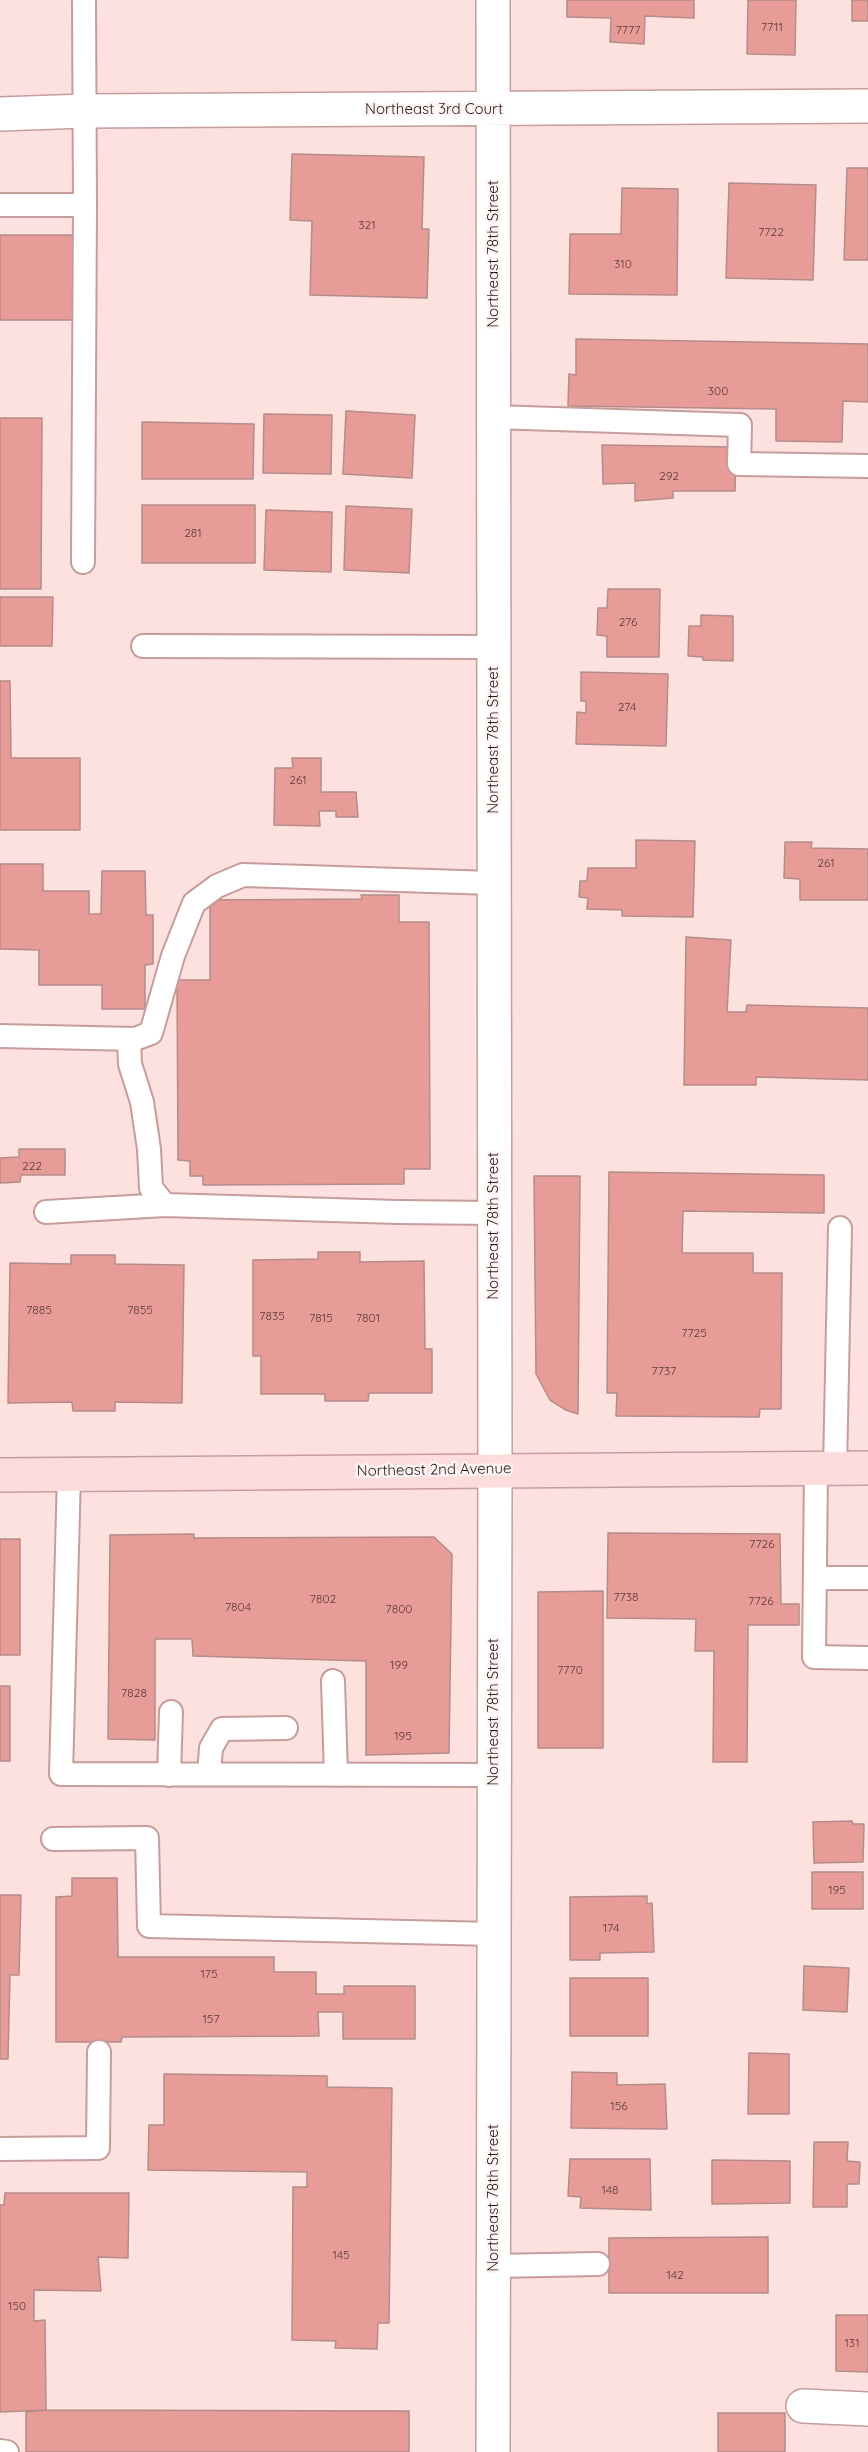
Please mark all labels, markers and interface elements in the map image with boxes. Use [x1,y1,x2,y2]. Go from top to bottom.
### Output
house number: 7711 [761,20,783,34]
house number: 7777 [616,23,640,37]
street label: Northeast 3rd Court [365,100,503,118]
street label: Northeast 78th Street [484,180,502,328]
house number: 321 [358,218,376,232]
house number: 7722 [758,225,784,239]
house number: 310 [614,257,632,271]
house number: 300 [708,384,728,398]
house number: 292 [659,469,679,483]
house number: 281 [184,526,202,540]
house number: 276 [619,615,637,629]
street label: Northeast 78th Street [484,666,502,814]
house number: 274 [618,700,636,714]
house number: 261 [289,773,307,787]
house number: 261 [817,856,835,870]
street label: Northeast 78th Street [484,1152,502,1300]
house number: 222 [22,1159,42,1173]
house number: 7885 [26,1303,52,1317]
house number: 7855 [127,1303,153,1317]
house number: 7835 [259,1309,285,1323]
house number: 7815 [309,1311,333,1325]
house number: 7801 [356,1311,380,1325]
house number: 7725 [681,1326,707,1340]
house number: 7737 [652,1364,676,1378]
street label: Northeast 2nd Avenue [357,1460,511,1480]
house number: 7726 [749,1537,775,1551]
house number: 7738 [613,1590,639,1604]
house number: 7802 [310,1592,336,1606]
house number: 7726 [748,1594,774,1608]
house number: 7804 [225,1600,251,1614]
house number: 7800 [386,1602,412,1616]
street label: Northeast 78th Street [484,1638,502,1786]
house number: 199 [390,1658,408,1672]
house number: 7770 [557,1663,583,1677]
house number: 7828 [121,1686,147,1700]
house number: 195 [394,1729,412,1743]
house number: 195 [828,1883,846,1897]
house number: 174 [603,1921,619,1935]
house number: 175 [200,1967,218,1981]
house number: 157 [202,2012,220,2026]
house number: 156 [610,2099,628,2113]
street label: Northeast 78th Street [484,2124,502,2272]
house number: 148 [601,2183,619,2197]
house number: 145 [332,2248,350,2262]
house number: 142 [666,2268,684,2282]
house number: 150 [8,2299,26,2313]
house number: 131 [844,2336,860,2350]

